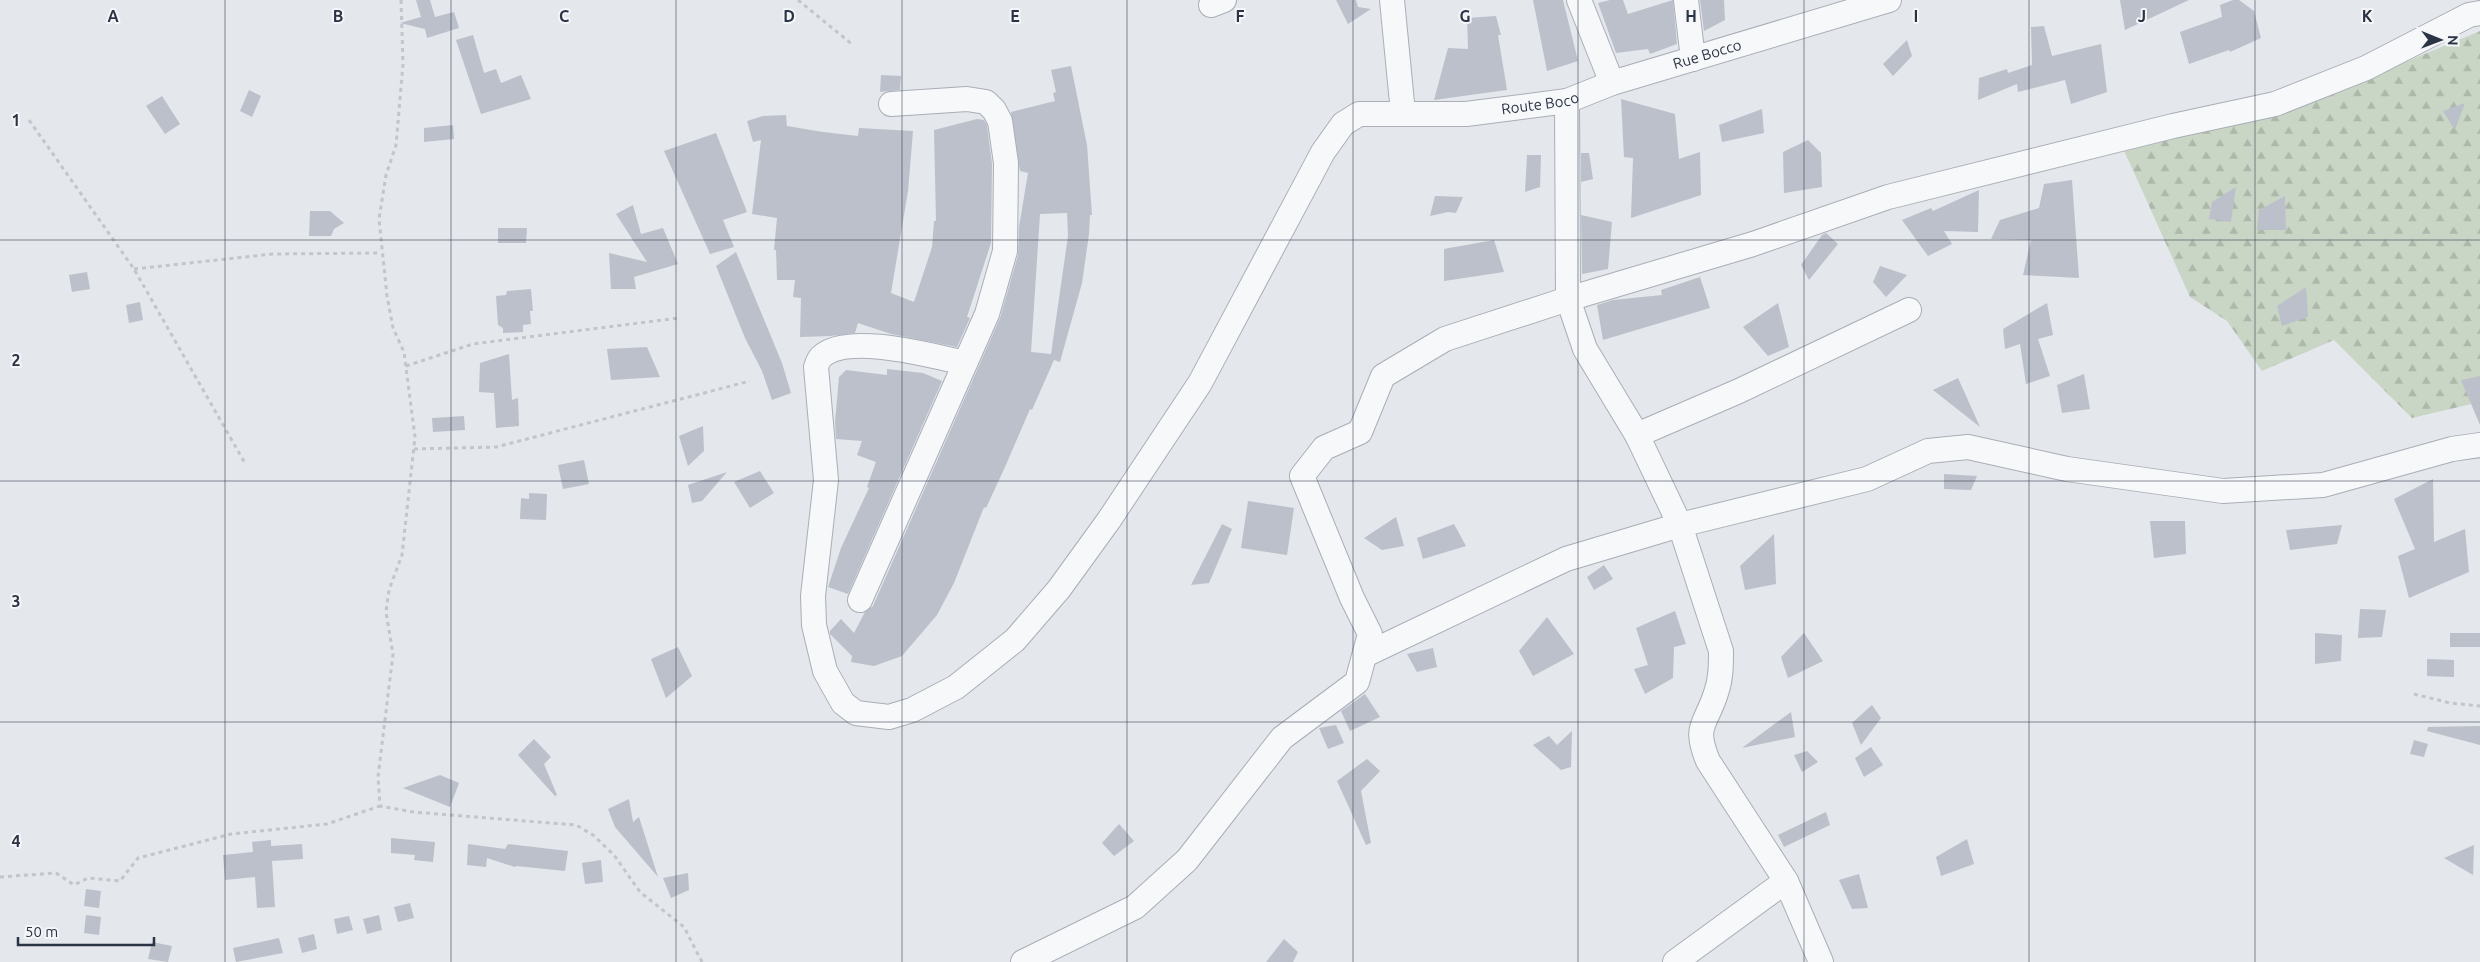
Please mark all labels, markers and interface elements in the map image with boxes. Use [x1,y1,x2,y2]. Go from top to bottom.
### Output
text: A [107,7,119,25]
text: B [333,7,343,25]
text: C [559,7,569,25]
text: D [783,7,795,25]
text: E [1010,7,1020,25]
text: F [1236,7,1245,25]
text: G [1459,7,1471,25]
text: H [1685,7,1697,25]
text: I [1914,7,1918,25]
text: J [2138,7,2146,25]
text: K [2362,7,2373,25]
north arrow [2415,15,2465,65]
text: N [2445,35,2461,46]
street label: Rue Bocco [1671,36,1743,72]
street label: Route Boco [1500,88,1581,117]
text: 1 [11,111,21,129]
text: 2 [11,351,21,369]
text: 3 [11,592,21,610]
text: 4 [11,832,21,850]
scale bar [18,914,154,946]
text: 50 m [25,923,58,940]

